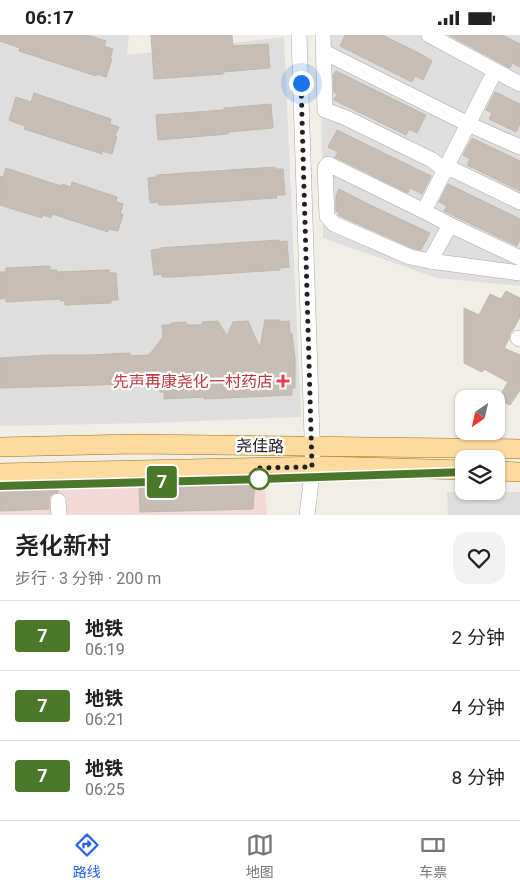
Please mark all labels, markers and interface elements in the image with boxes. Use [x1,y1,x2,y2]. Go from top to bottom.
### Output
text: 06:17 [25,6,74,29]
your location [289,71,314,96]
place label: 先声再康尧化一村药店 [113,372,273,391]
marker: 先声再康尧化一村药店 [277,375,289,387]
north arrow [455,390,505,440]
map controls [455,390,505,500]
street label: 尧佳路 [236,436,284,456]
button: layers [455,450,505,500]
line badge: 7 [146,466,178,498]
unlabelled marker [248,468,270,490]
text: 7 [157,471,167,492]
text: 尧化新村 [15,532,111,560]
button: heart [453,532,505,584]
text: 步行 · 3 分钟 · 200 m [15,569,161,588]
text: 地铁 [85,617,123,640]
text: 7 [37,625,48,646]
text: 2 分钟 [452,626,505,649]
text: 06:19 [85,640,125,659]
text: 地铁 [85,687,123,710]
text: 7 [37,695,48,716]
text: 4 分钟 [452,696,505,719]
text: 06:21 [85,710,125,729]
text: 地铁 [85,757,123,780]
text: 7 [37,765,48,786]
text: 8 分钟 [452,766,505,789]
text: 06:25 [85,780,125,799]
tab: 路线 [73,831,101,881]
tab: 地图 [246,831,274,881]
tab: 车票 [419,831,447,881]

